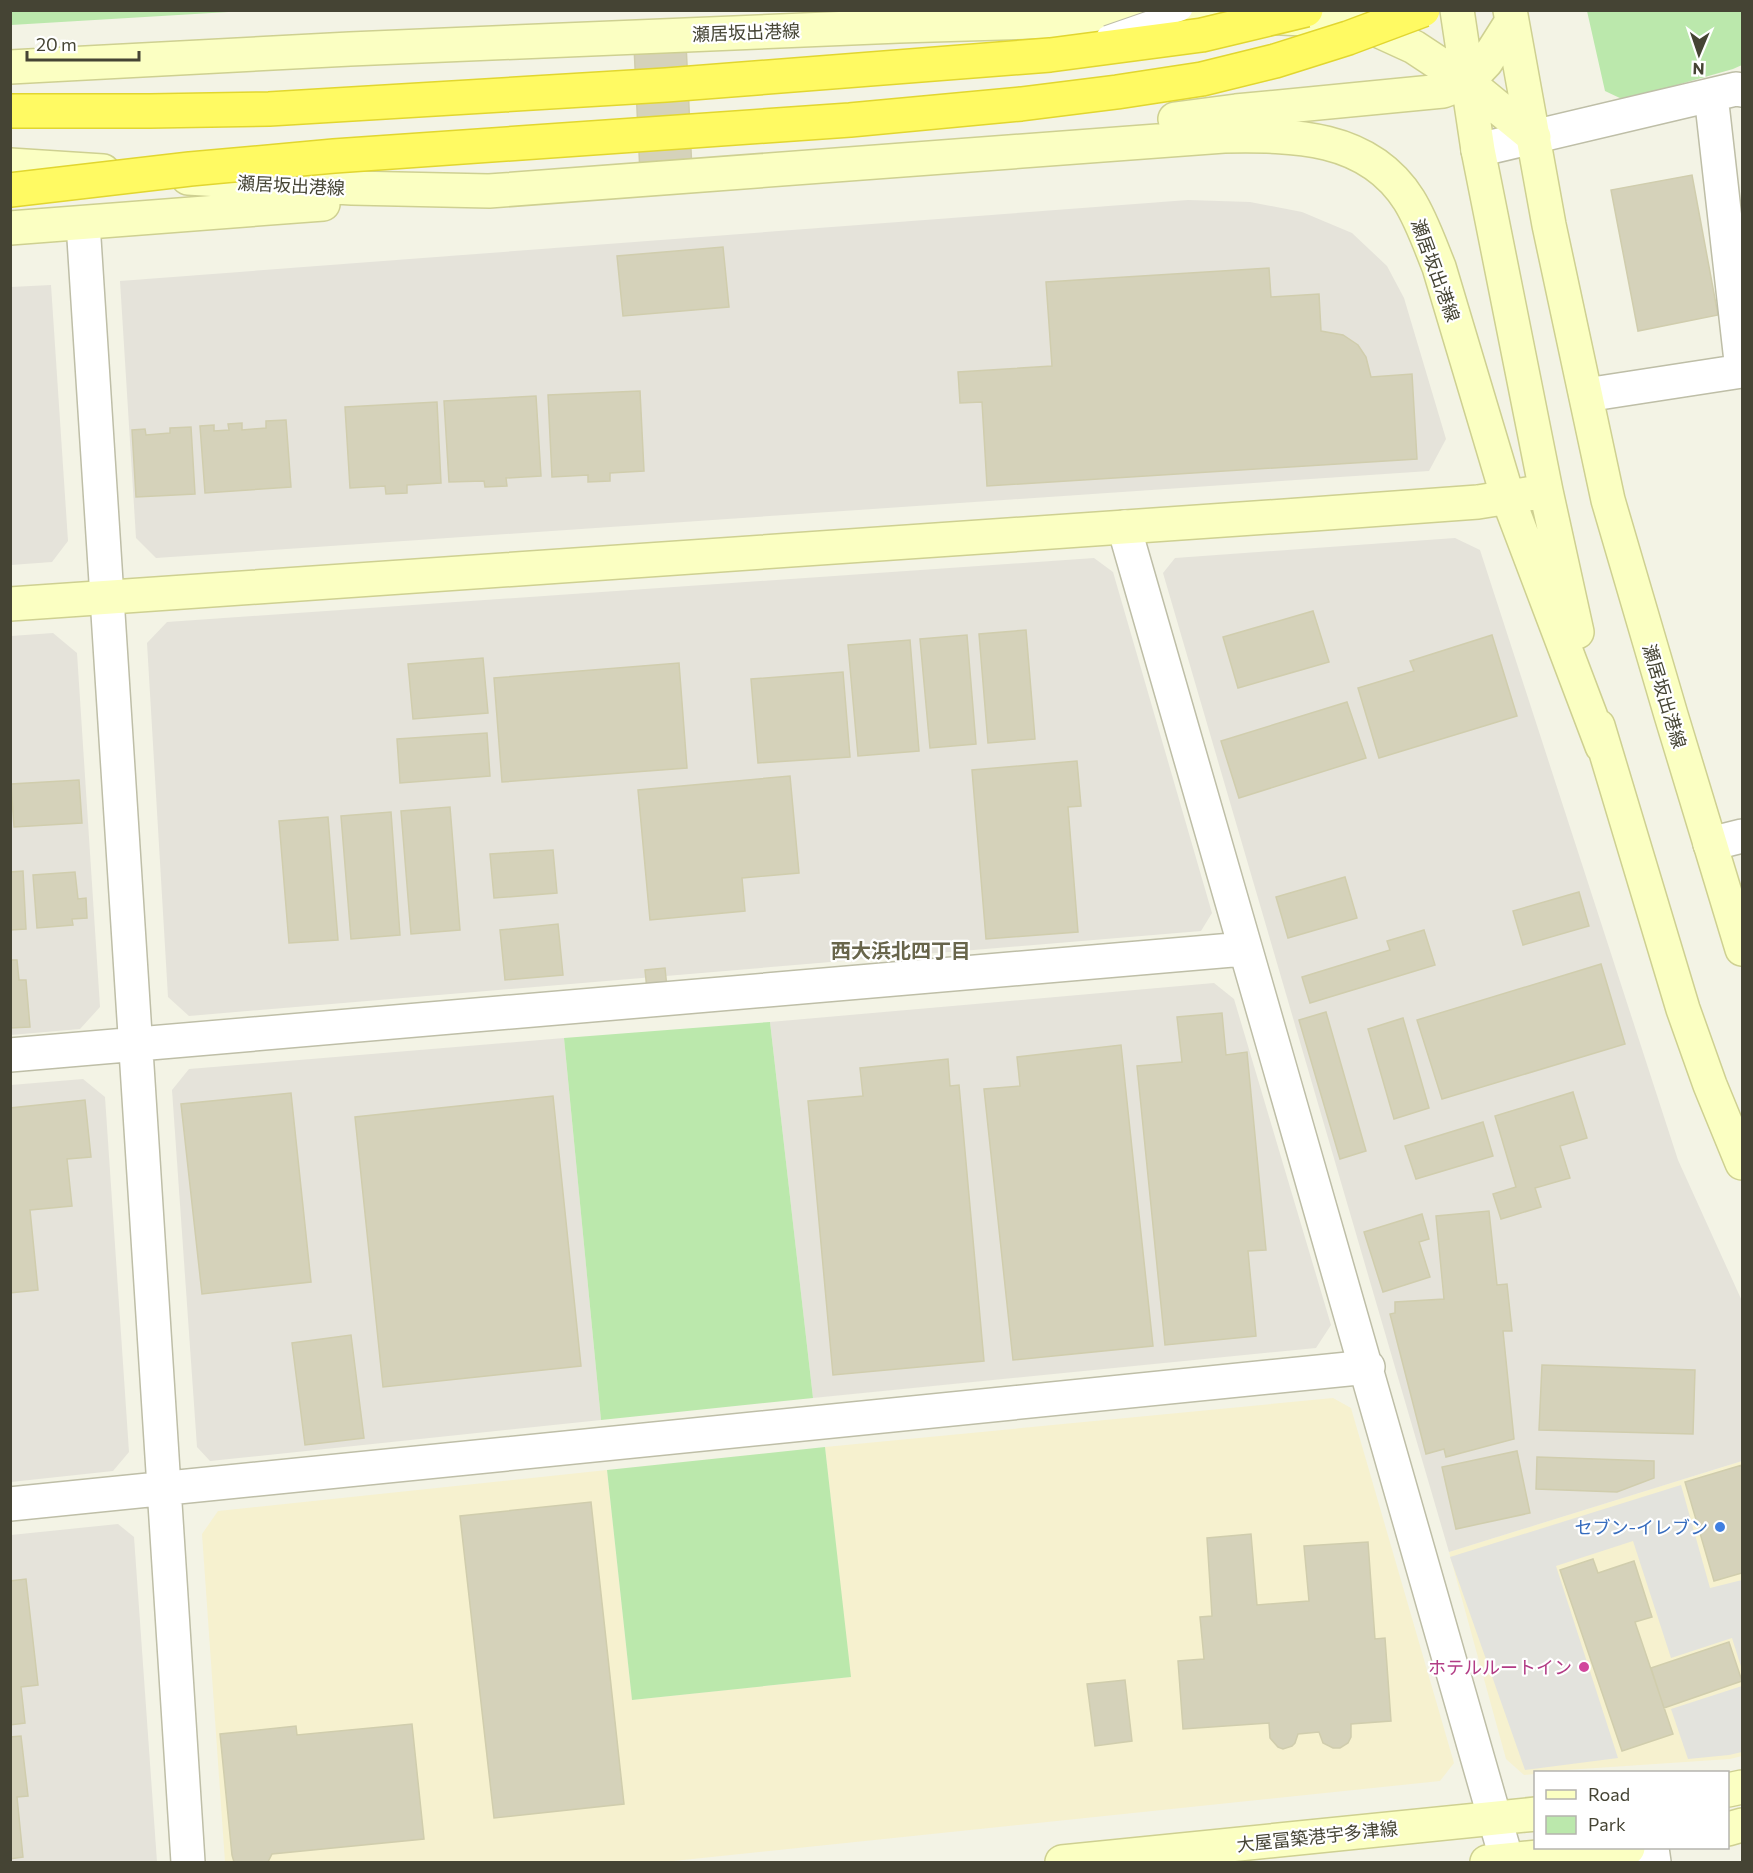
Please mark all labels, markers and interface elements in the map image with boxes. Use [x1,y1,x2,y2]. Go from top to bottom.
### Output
street label: 瀬居坂出港線 [692,19,800,45]
scale bar [27,24,140,62]
north arrow [1669,24,1729,84]
text: 20 m [36,33,77,55]
text: N [1692,60,1705,79]
street label: 瀬居坂出港線 [236,171,346,199]
street label: 瀬居坂出港線 [1407,215,1465,325]
street label: 瀬居坂出港線 [1639,641,1691,751]
district label: 西大浜北四丁目 [831,938,971,962]
place label: セブン-イレブン [1574,1516,1708,1538]
marker: セブン-イレブン [1713,1520,1727,1534]
place label: ホテルルートイン [1428,1656,1572,1678]
marker: ホテルルートイン [1577,1660,1591,1674]
legend [1534,1771,1729,1849]
text: Road [1588,1783,1630,1805]
text: Park [1588,1813,1626,1835]
street label: 大屋冨築港宇多津線 [1235,1817,1399,1855]

